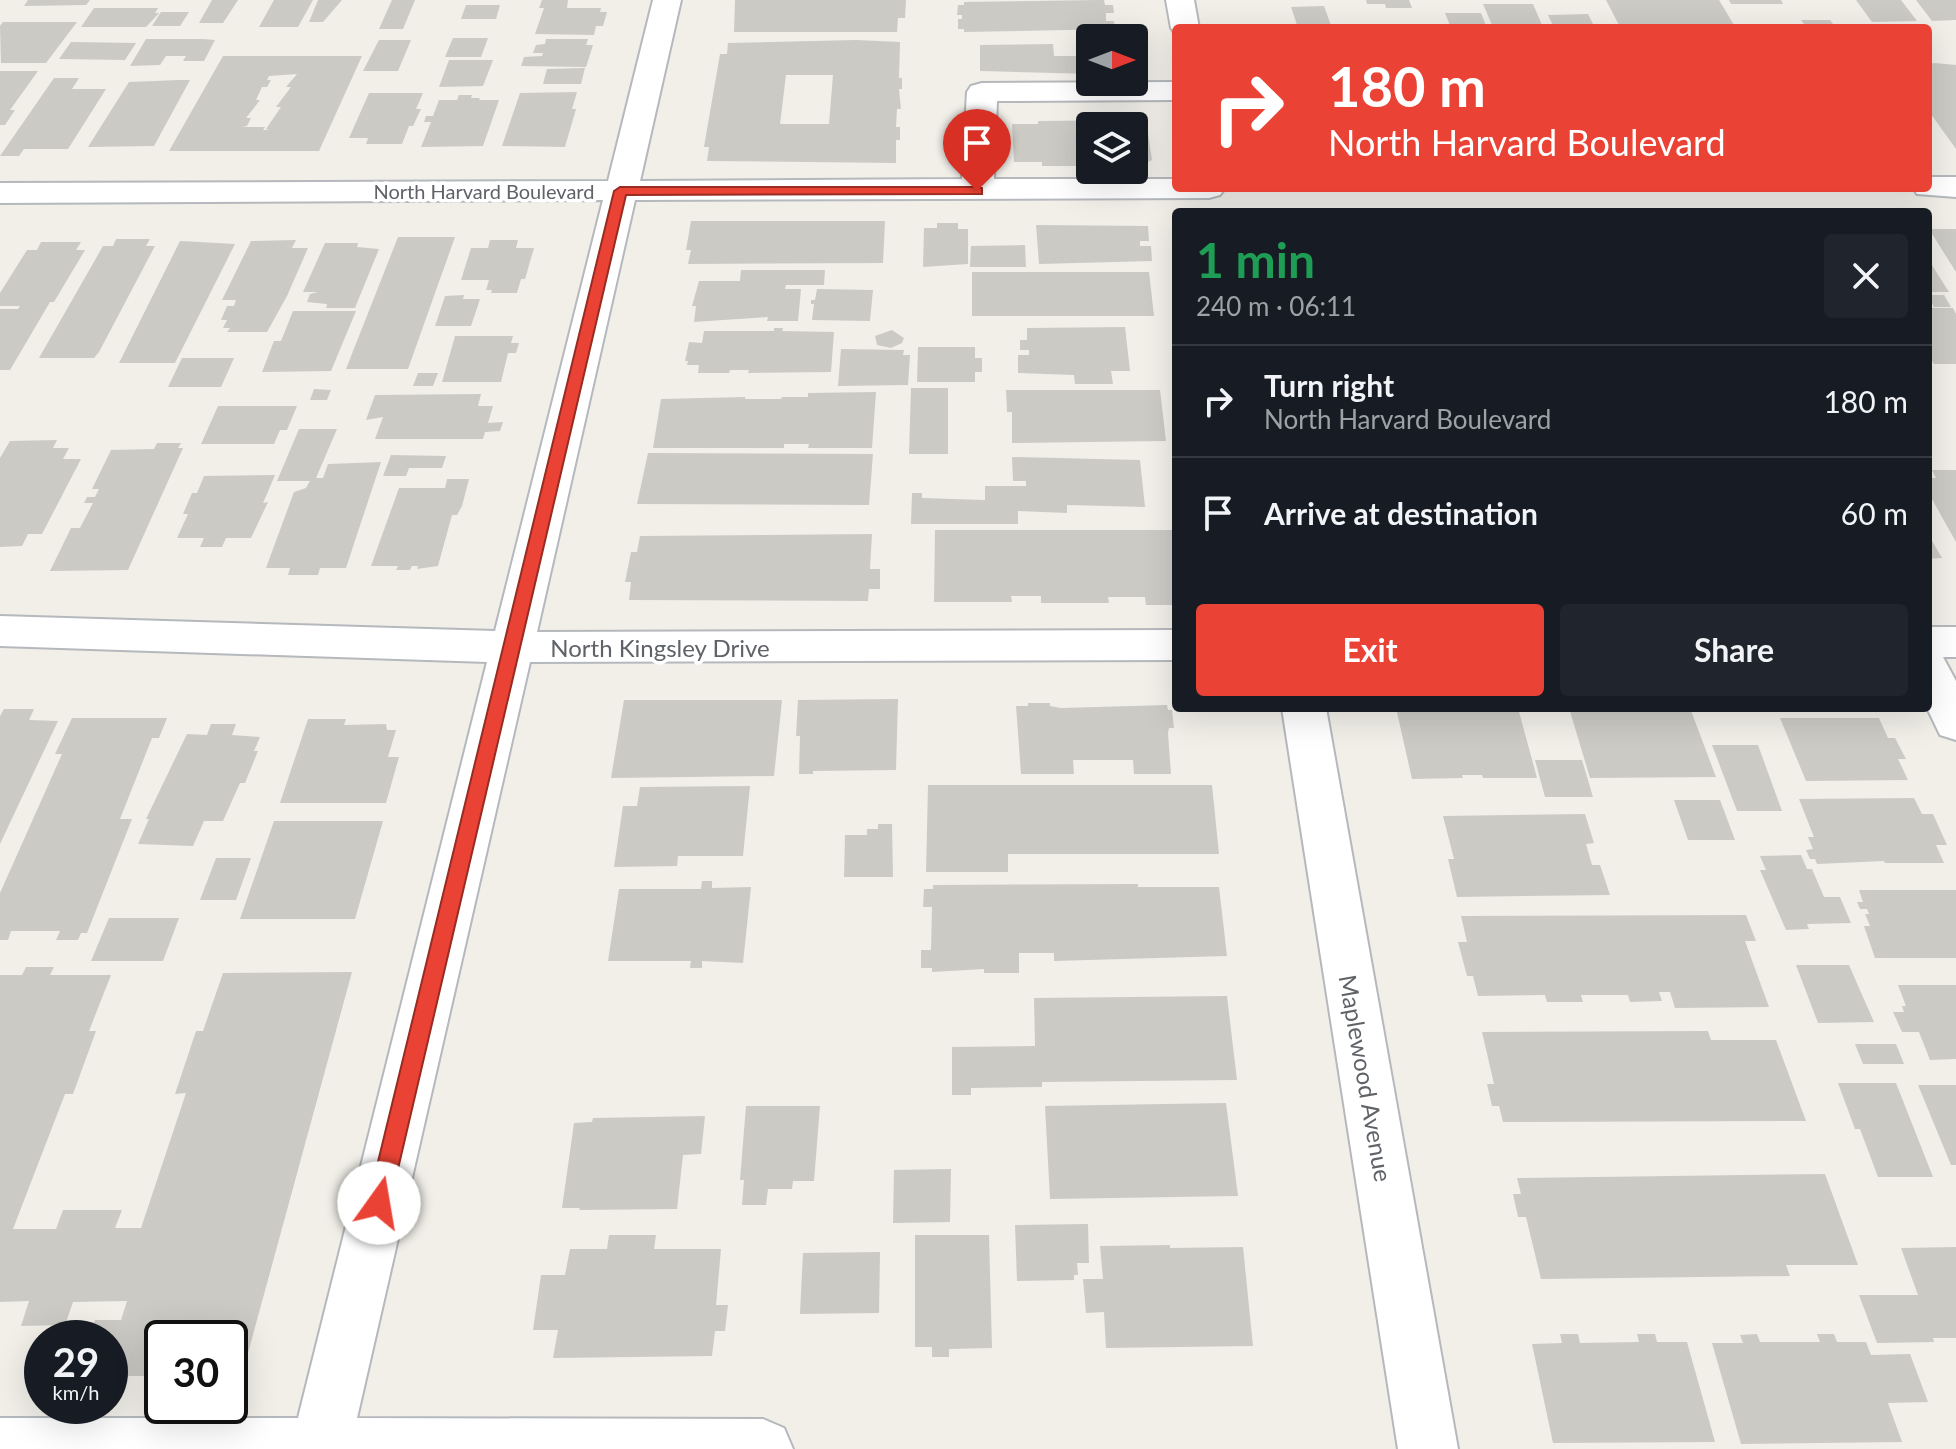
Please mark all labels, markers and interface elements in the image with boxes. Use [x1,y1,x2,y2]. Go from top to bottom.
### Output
north arrow [1076,24,1148,96]
map controls [1076,24,1148,184]
text: 180 m [1328,52,1486,119]
icon: right [1196,56,1300,160]
pin [943,109,1011,191]
button: layers [1076,112,1148,184]
text: North Harvard Boulevard [1328,120,1726,164]
icon: arrive [955,121,999,165]
street label: North Harvard Boulevard [374,179,594,203]
text: 1 min [1196,231,1315,288]
button: close [1824,234,1908,318]
text: 240 m · 06:11 [1196,290,1356,322]
text: Turn right [1264,367,1394,403]
icon: right [1196,379,1240,423]
text: 180 m [1823,383,1908,419]
text: North Harvard Boulevard [1264,403,1551,435]
icon: arrive [1196,491,1240,535]
text: Arrive at destination [1264,495,1538,531]
text: 60 m [1841,495,1908,531]
button: Exit [1196,604,1544,696]
button: Share [1560,604,1908,696]
street label: North Kingsley Drive [550,633,770,662]
street label: Maplewood Avenue [1334,972,1398,1184]
position arrow [337,1161,421,1245]
speed limit sign: 30 [144,1320,248,1424]
text: 29 [53,1338,99,1386]
text: km/h [53,1380,99,1404]

